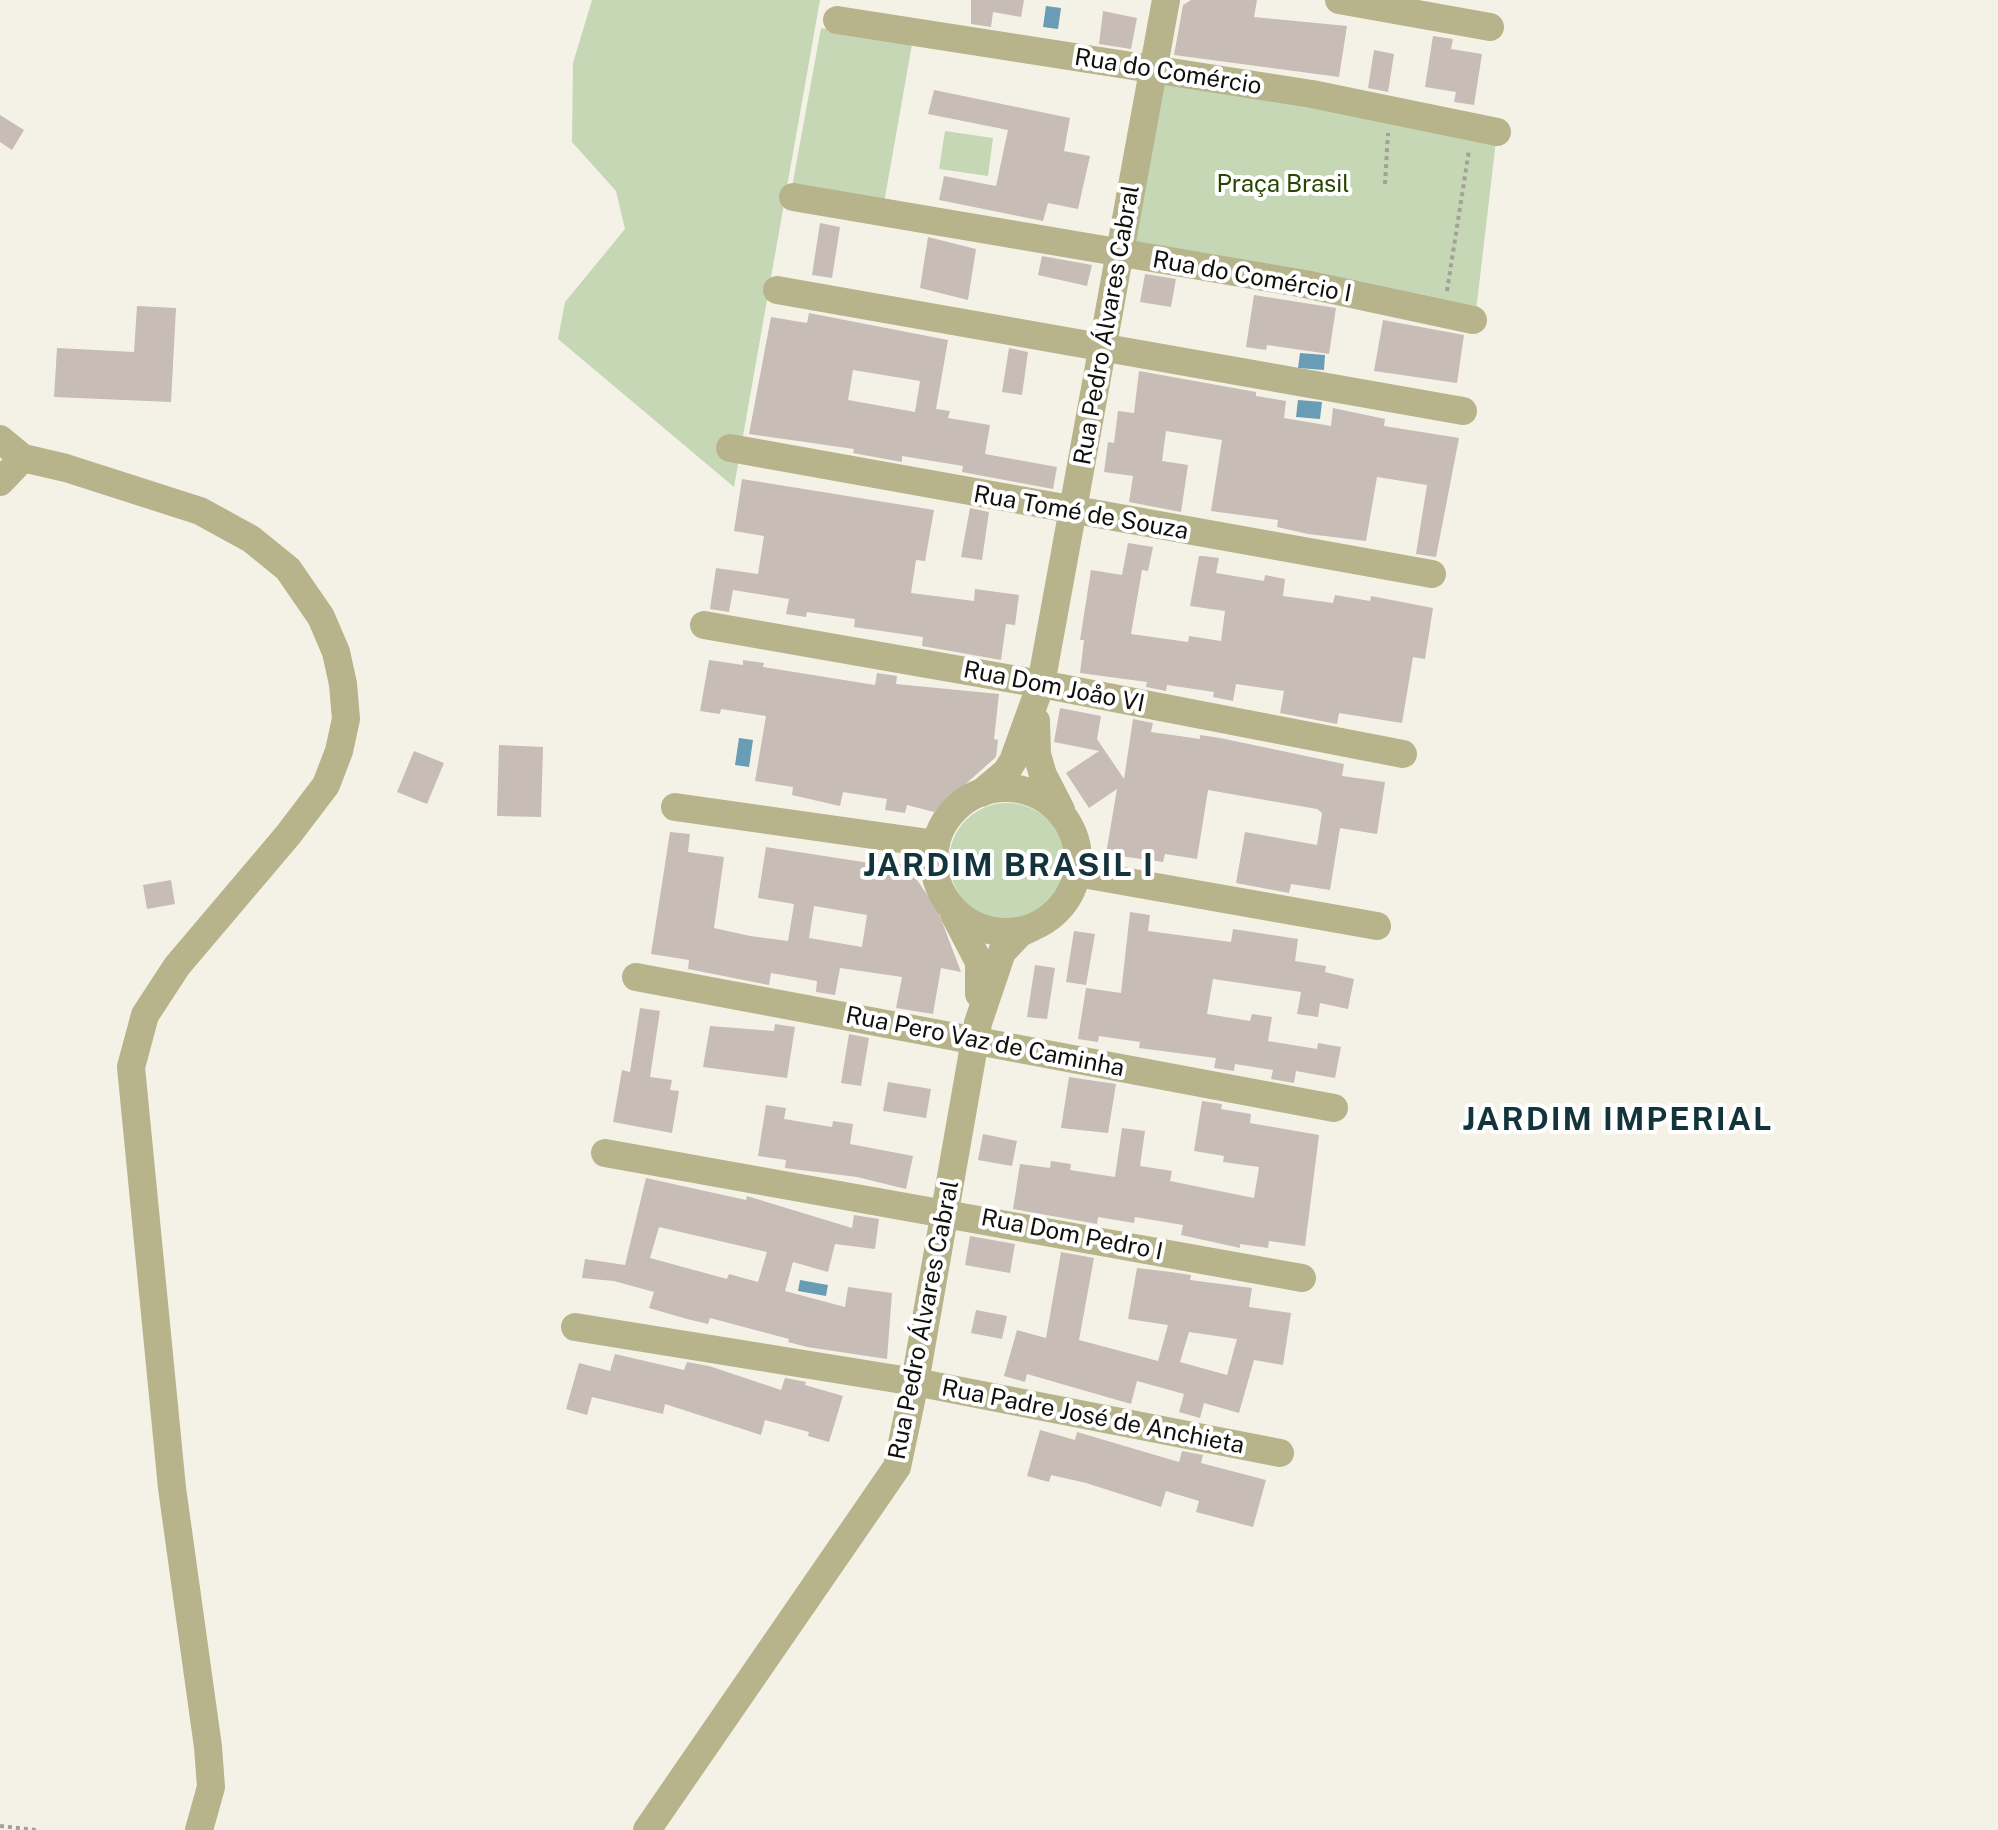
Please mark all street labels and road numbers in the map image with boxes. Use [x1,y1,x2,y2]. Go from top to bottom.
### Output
street label: Rua do Comércio [1073,43,1263,101]
street label: Rua Pedro Álvares Cabral [1068,183,1146,467]
street label: Rua do Comércio I [1150,245,1354,309]
street label: Rua Tomé de Souza [971,480,1191,546]
street label: Rua Dom Joåo VI [961,655,1147,719]
street label: Rua Pero Vaz de Caminha [843,1001,1127,1083]
street label: Rua Pedro Álvares Cabral [883,1178,965,1462]
street label: Rua Dom Pedro I [979,1203,1165,1267]
street label: Rua Padre José de Anchieta [939,1374,1247,1460]

